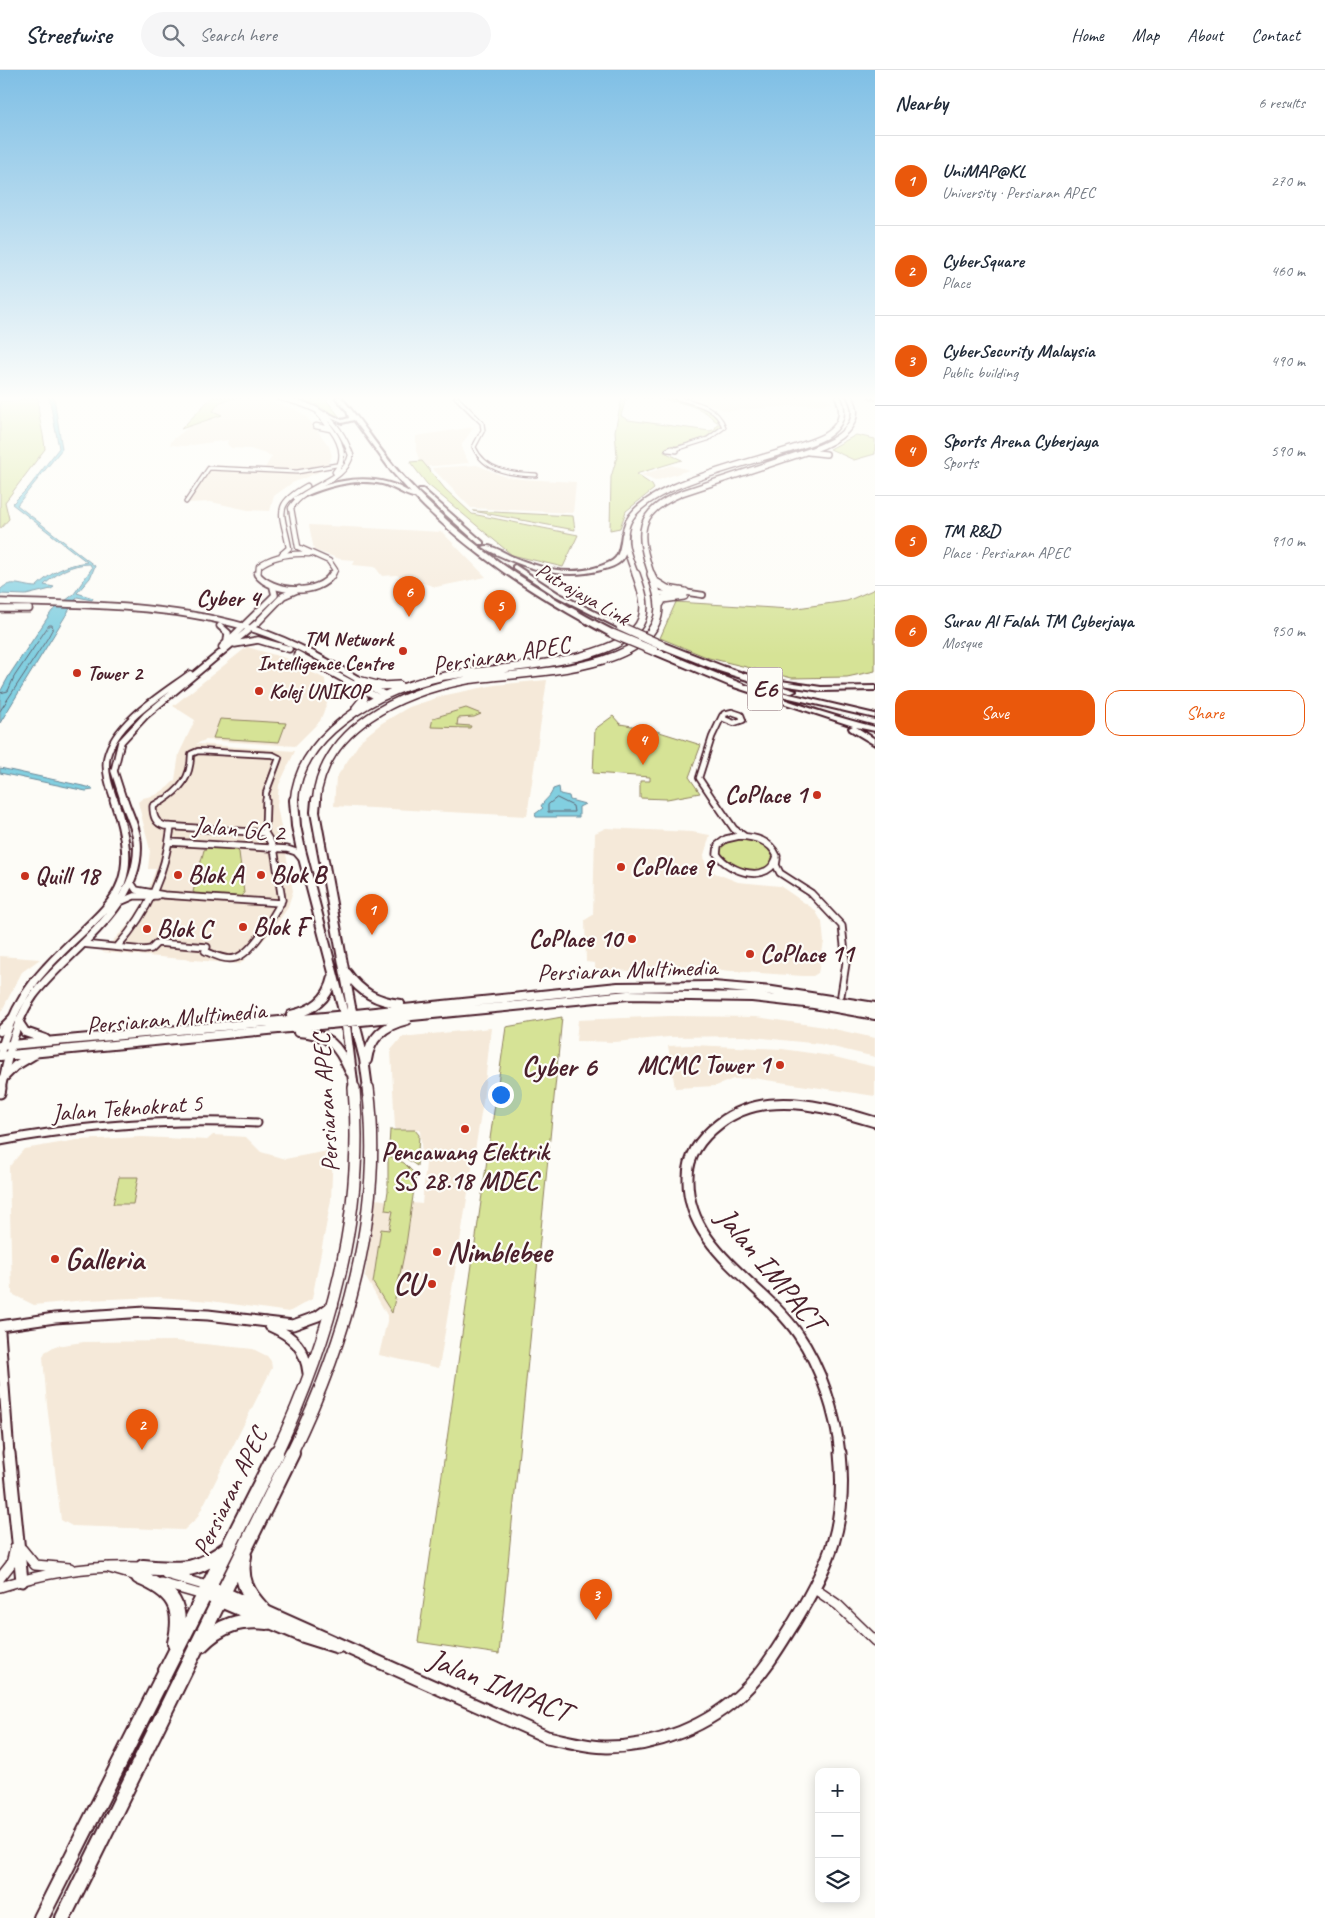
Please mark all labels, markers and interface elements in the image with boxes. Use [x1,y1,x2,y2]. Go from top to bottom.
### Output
search box [141,12,491,57]
text: Streetwise [25,20,111,50]
icon: search [159,21,187,49]
text: Search here [199,23,277,47]
text: Home [1071,24,1104,46]
text: Map [1132,24,1159,46]
text: About [1187,24,1223,46]
text: Contact [1251,24,1300,46]
text: Nearby [895,90,948,116]
text: 6 results [1258,93,1305,113]
text: UniMAP@KL [942,159,1026,183]
text: 1 [907,171,915,191]
text: 270 m [1271,171,1305,191]
text: University · Persiaran APEC [942,183,1095,203]
text: CyberSquare [942,249,1024,273]
text: 2 [907,261,915,281]
text: 460 m [1271,261,1305,281]
text: Place [942,273,970,293]
text: CyberSecurity Malaysia [942,339,1094,363]
text: 3 [907,351,915,371]
text: 490 m [1271,351,1305,371]
text: Public building [942,363,1018,383]
text: Sports Arena Cyberjaya [942,429,1098,453]
text: 4 [907,441,915,461]
text: 590 m [1271,441,1305,461]
text: Sports [942,453,978,473]
text: TM R&D [942,519,1000,543]
text: 5 [908,531,914,551]
text: 910 m [1271,531,1305,551]
text: Place · Persiaran APEC [942,543,1070,563]
street label: Putrajaya Link [532,557,636,632]
pin: 6 [393,576,425,617]
district label: Cyber 4 [196,583,263,613]
pin: 5 [484,590,516,631]
text: Surau Al Falah TM Cyberjaya [942,609,1134,633]
text: 6 [907,621,915,641]
text: 950 m [1271,621,1305,641]
place label: TM Network Intelligence Centre [257,626,395,676]
street label: Persiaran APEC [430,628,575,682]
text: Mosque [942,633,982,653]
marker: TM Network Intelligence Centre [397,645,409,657]
place label: Tower 2 [87,660,145,686]
marker: Tower 2 [71,667,83,679]
road number: E6 [748,668,782,710]
place label: Kolej UNIKOP [269,678,372,704]
marker: Kolej UNIKOP [253,685,265,697]
button: Save [895,690,1095,736]
button: Share [1105,690,1305,736]
pin: 4 [627,724,659,765]
place label: CoPlace 1 [725,779,810,811]
marker: CoPlace 1 [811,789,823,801]
street label: Jalan GC 2 [191,809,288,849]
place label: CoPlace 9 [631,851,716,883]
place label: Blok A [188,859,245,891]
place label: Blok B [271,859,328,891]
place label: Quill 18 [35,860,102,892]
marker: CoPlace 9 [615,861,627,873]
marker: Blok A [172,869,184,881]
marker: Blok B [255,869,267,881]
marker: Quill 18 [19,870,31,882]
pin: 1 [356,894,388,935]
place label: Blok F [253,911,312,943]
place label: Blok C [157,913,215,945]
marker: Blok F [237,921,249,933]
marker: Blok C [141,923,153,935]
place label: CoPlace 10 [529,923,625,955]
marker: CoPlace 10 [626,933,638,945]
place label: CoPlace 11 [760,938,856,970]
marker: CoPlace 11 [744,948,756,960]
street label: Persiaran Multimedia [536,951,720,989]
street label: Persiaran Multimedia [85,994,270,1042]
street label: Persiaran APEC [305,1030,347,1173]
district label: Cyber 6 [522,1049,598,1084]
place label: MCMC Tower 1 [637,1049,773,1081]
marker: MCMC Tower 1 [774,1059,786,1071]
your location [488,1082,514,1108]
street label: Jalan Teknokrat 5 [50,1087,205,1129]
marker: Pencawang Elektrik SS 28.18 MDEC [459,1123,471,1135]
place label: Pencawang Elektrik SS 28.18 MDEC [381,1136,551,1197]
street label: Jalan IMPACT [707,1198,838,1344]
place label: Nimblebee [447,1233,554,1271]
place label: Galleria [65,1240,147,1278]
marker: Nimblebee [431,1246,443,1258]
marker: Galleria [49,1253,61,1265]
place label: CU [394,1265,429,1303]
marker: CU [426,1278,438,1290]
pin: 2 [126,1409,158,1450]
street label: Persiaran APEC [185,1420,276,1561]
pin: 3 [580,1579,612,1620]
street label: Jalan IMPACT [421,1638,583,1733]
map controls [815,1768,860,1903]
button: + [815,1768,860,1813]
button: − [815,1813,860,1858]
button: layers [815,1858,860,1903]

